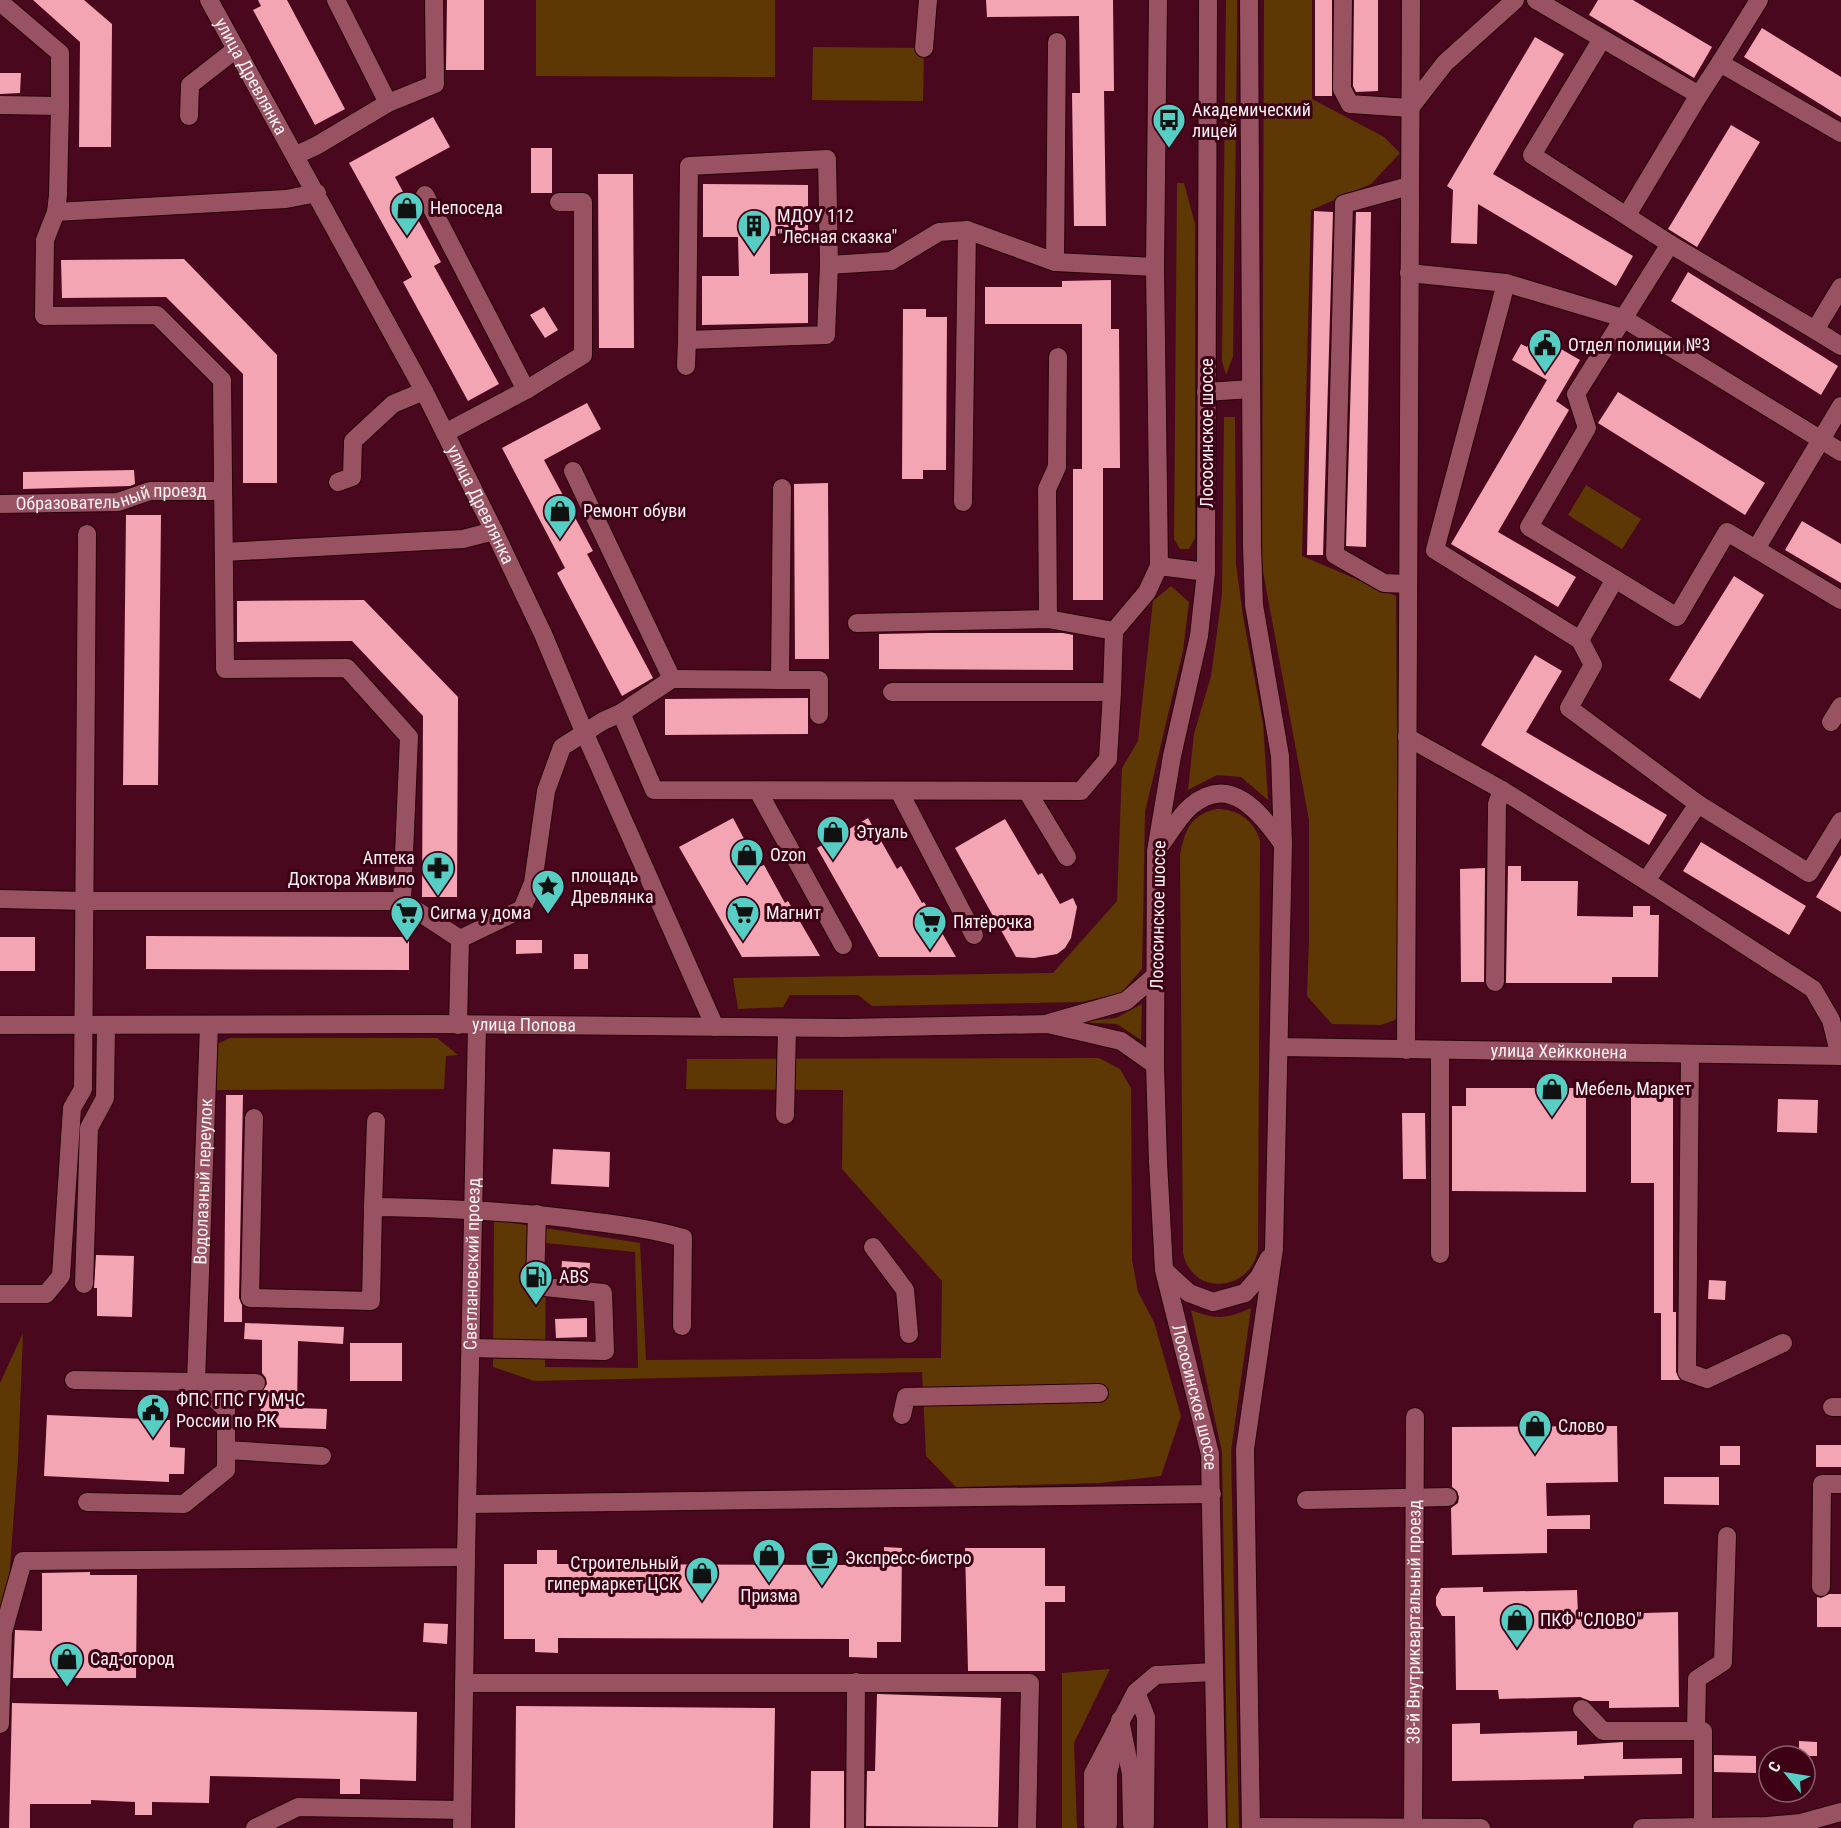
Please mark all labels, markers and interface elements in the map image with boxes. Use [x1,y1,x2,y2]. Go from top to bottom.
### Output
street label: улица Древлянка [211,14,292,138]
place label: Академический лицей [1192,99,1311,141]
bus stop icon: Академический лицей [1151,102,1187,149]
shop icon: Непоседа [389,190,425,237]
place label: Непоседа [430,197,503,218]
place label: МДОУ 112 "Лесная сказка" [777,205,897,247]
building icon: МДОУ 112 "Лесная сказка" [736,208,772,255]
public building icon: Отдел полиции №3 [1527,327,1563,374]
place label: Отдел полиции №3 [1568,334,1710,355]
street label: Лососинское шоссе [1196,358,1217,508]
street label: улица Древлянка [443,441,519,567]
street label: Образовательный проезд [15,480,207,514]
shop icon: Ремонт обуви [542,493,578,540]
place label: Ремонт обуви [583,500,686,521]
shop icon: Этуаль [815,814,851,861]
place label: Этуаль [856,821,908,842]
shop icon: Ozon [729,837,765,884]
street label: Лососинское шоссе [1146,840,1169,990]
place label: Ozon [770,844,806,865]
place label: Аптека Доктора Живило [288,847,415,889]
pharmacy icon: Аптека Доктора Живило [420,850,456,897]
place label: площадь Древлянка [571,865,654,907]
place icon: площадь Древлянка [530,868,566,915]
supermarket icon: Сигма у дома [389,895,425,942]
supermarket icon: Магнит [725,895,761,942]
place label: Сигма у дома [430,902,531,923]
place label: Магнит [766,902,821,923]
supermarket icon: Пятёрочка [912,904,948,951]
place label: Пятёрочка [953,911,1032,932]
street label: улица Попова [472,1013,576,1035]
street label: улица Хейкконена [1491,1039,1627,1063]
shop icon: Мебель Маркет [1534,1071,1570,1118]
place label: Мебель Маркет [1575,1078,1692,1099]
street label: Водолазный переулок [189,1098,216,1265]
street label: Светлановский проезд [459,1177,484,1350]
fuel station icon: ABS [518,1259,554,1306]
place label: ABS [559,1266,589,1287]
street label: Лососинское шоссе [1168,1322,1221,1470]
place label: ФПС ГПС ГУ МЧС России по РК [176,1389,305,1431]
public building icon: ФПС ГПС ГУ МЧС России по РК [135,1392,171,1439]
shop icon: Слово [1517,1408,1553,1455]
place label: Слово [1558,1415,1605,1436]
street label: 38-й Внутриквартальный проезд [1402,1499,1425,1744]
shop icon: Призма [751,1537,787,1584]
cafe icon: Экспресс-бистро [804,1540,840,1587]
place label: Экспресс-бистро [845,1547,972,1568]
place label: Строительный гипермаркет ЦСК [547,1552,679,1594]
shop icon: Строительный гипермаркет ЦСК [684,1555,720,1602]
place label: Призма [740,1585,798,1606]
shop icon: ПКФ "СЛОВО" [1499,1602,1535,1649]
place label: ПКФ "СЛОВО" [1540,1609,1642,1630]
shop icon: Сад-огород [49,1641,85,1688]
place label: Сад-огород [90,1648,175,1669]
north arrow [1757,1744,1817,1804]
text: С [1764,1758,1785,1775]

